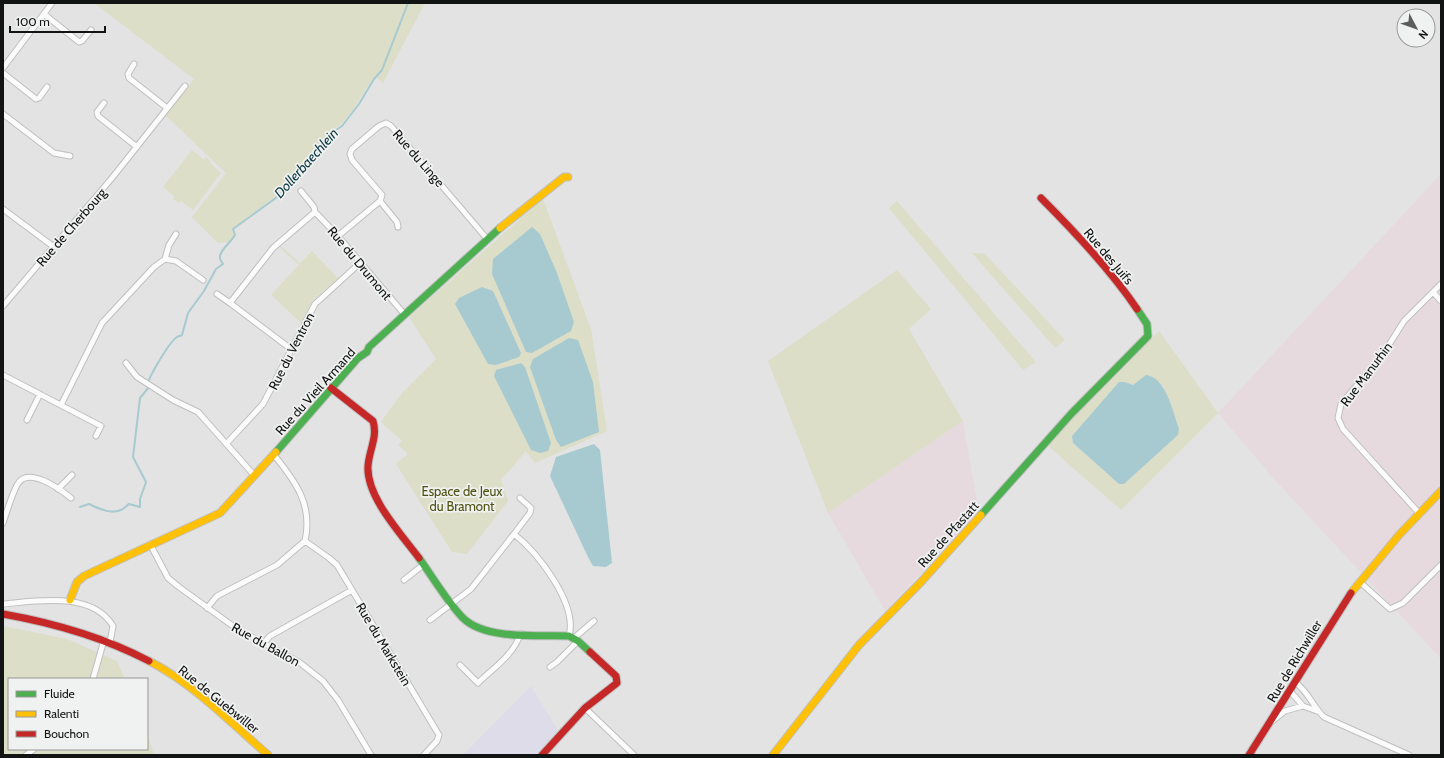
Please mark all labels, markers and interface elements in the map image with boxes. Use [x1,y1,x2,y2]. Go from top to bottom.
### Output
scale bar [10,8,105,34]
north arrow [1396,8,1436,48]
text: 100 m [16,14,50,29]
text: N [1416,27,1431,42]
water label: Dollerbaechlein [270,124,342,202]
street label: Rue du Linge [390,126,448,190]
street label: Rue de Cherbourg [33,184,110,269]
street label: Rue du Drumont [324,223,396,304]
street label: Rue des Juifs [1081,225,1138,288]
street label: Rue du Ventron [265,310,317,392]
street label: Rue Manurhin [1337,339,1395,409]
street label: Rue du Vieil Armand [272,344,358,438]
park label: Espace de Jeux du Bramont [422,483,503,514]
street label: Rue de Pfastatt [914,497,982,570]
street label: Rue du Markstein [353,600,415,688]
street label: Rue de Richwiller [1263,616,1325,705]
street label: Rue du Ballon [229,619,303,669]
street label: Rue de Guebwiller [175,662,263,737]
legend [8,678,148,750]
text: Fluide [44,686,75,701]
text: Ralenti [44,706,79,721]
text: Bouchon [44,726,90,741]

